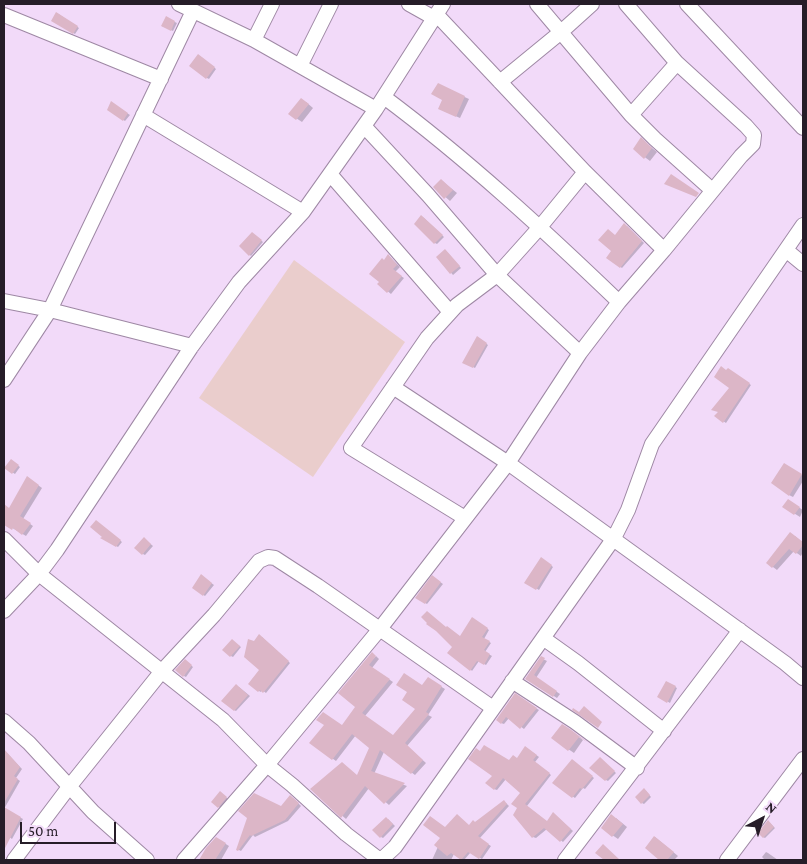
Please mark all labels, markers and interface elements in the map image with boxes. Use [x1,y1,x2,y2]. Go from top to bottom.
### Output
north arrow [737,794,787,844]
text: N [763,798,780,817]
scale bar [22,812,119,844]
text: 50 m [28,823,58,839]

